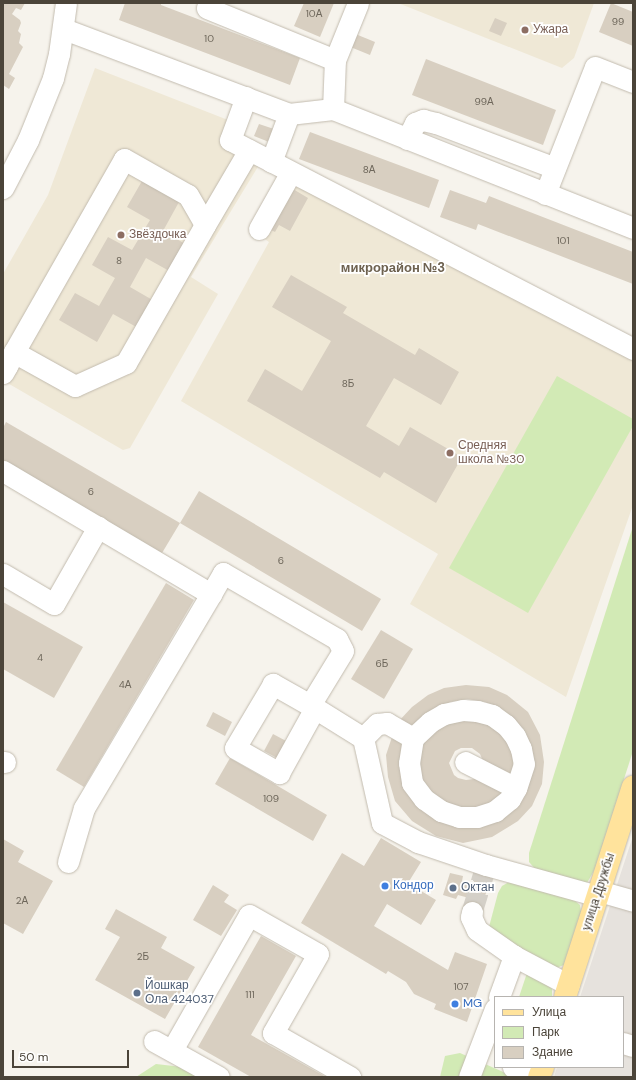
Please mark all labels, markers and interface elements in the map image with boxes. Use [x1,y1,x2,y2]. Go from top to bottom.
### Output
house number: 10А [306,8,322,20]
house number: 99 [612,16,624,28]
place label: Ужара [533,23,568,37]
marker: Ужара [520,25,530,35]
house number: 10 [204,33,214,45]
house number: 99А [474,96,494,108]
house number: 8А [363,164,375,176]
place label: Звёздочка [129,228,186,242]
marker: Звёздочка [116,230,126,240]
house number: 101 [556,235,570,247]
house number: 8 [116,255,122,267]
district label: микрорайон №3 [341,260,445,276]
house number: 8Б [342,378,354,390]
place label: Средняя школа №30 [458,439,524,467]
marker: Средняя школа №30 [445,448,455,458]
house number: 6 [88,486,94,498]
house number: 6 [278,555,284,567]
house number: 4 [37,652,43,664]
house number: 6Б [376,658,388,670]
house number: 4А [119,679,131,691]
house number: 109 [263,793,279,805]
street label: улица Дружбы [580,851,618,933]
place label: Кондор [393,879,434,893]
marker: Кондор [380,881,390,891]
place label: Октан [461,881,494,895]
marker: Октан [448,883,458,893]
house number: 2А [16,895,28,907]
house number: 2Б [137,951,149,963]
place label: Йошкар Ола 424037 [145,979,214,1007]
house number: 107 [453,981,469,993]
marker: Йошкар Ола 424037 [132,988,142,998]
house number: 111 [245,989,255,1001]
legend [494,996,624,1068]
place label: MG [463,997,482,1011]
marker: MG [450,999,460,1009]
text: Улица [532,1004,566,1020]
text: Парк [532,1024,559,1040]
scale bar [14,1042,131,1068]
text: Здание [532,1044,573,1060]
text: 50 m [19,1049,48,1065]

